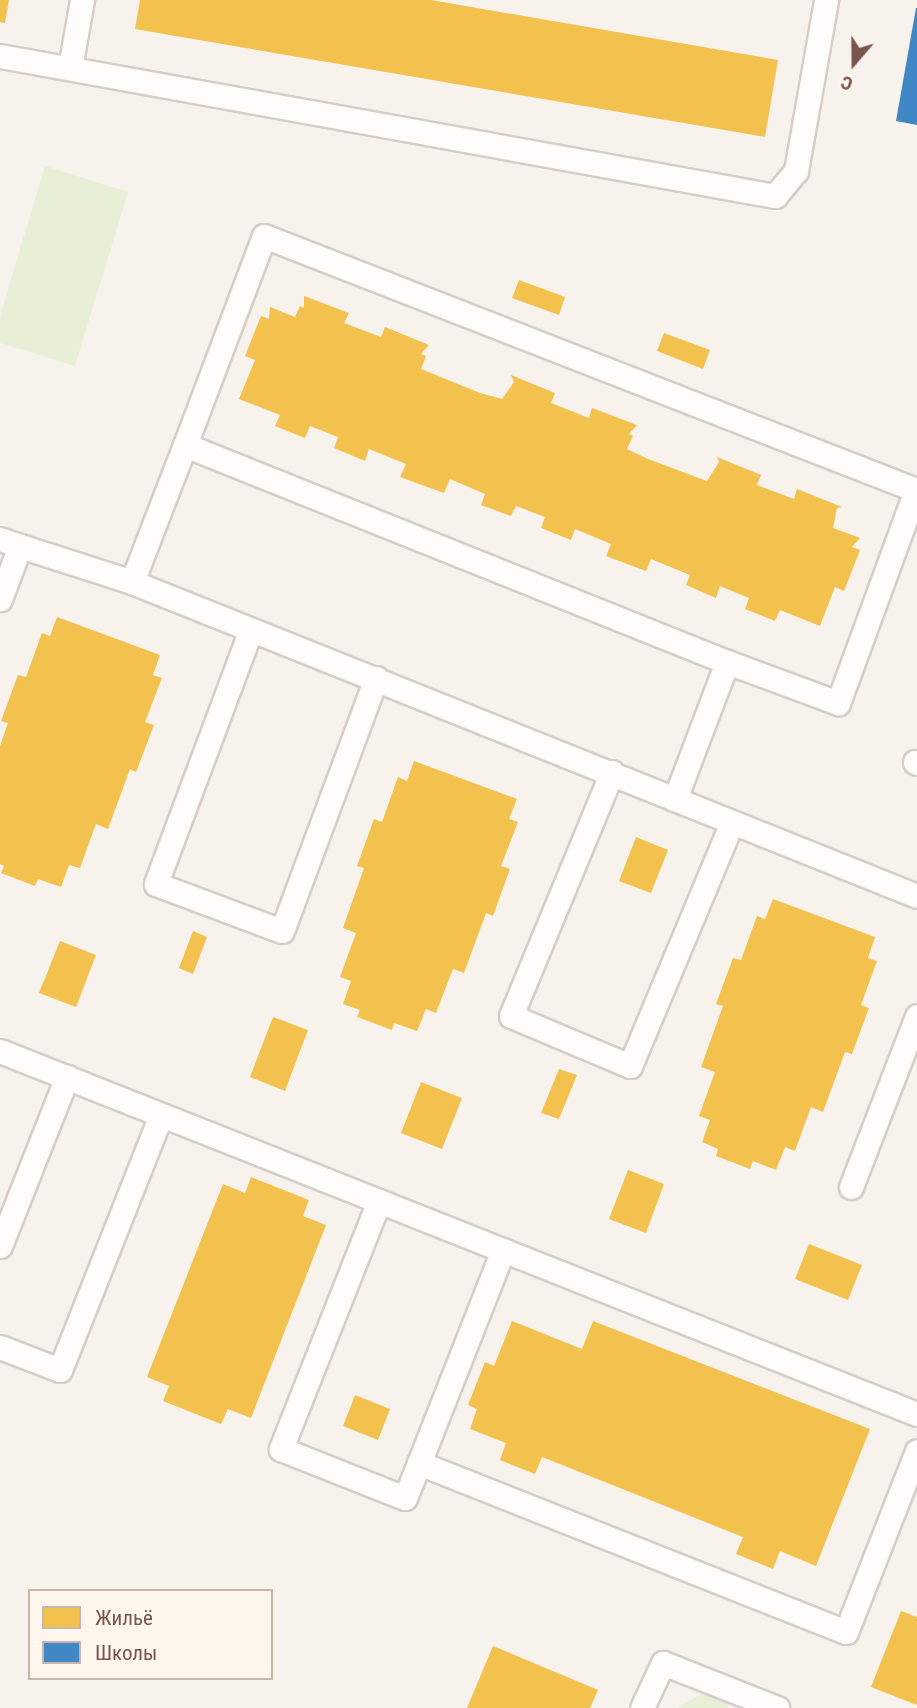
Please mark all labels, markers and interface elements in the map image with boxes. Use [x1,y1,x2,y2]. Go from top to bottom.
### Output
north arrow [819,28,889,98]
text: С [838,71,856,96]
legend [28,1589,273,1680]
text: Жильё [95,1606,153,1630]
text: Школы [95,1641,157,1665]

